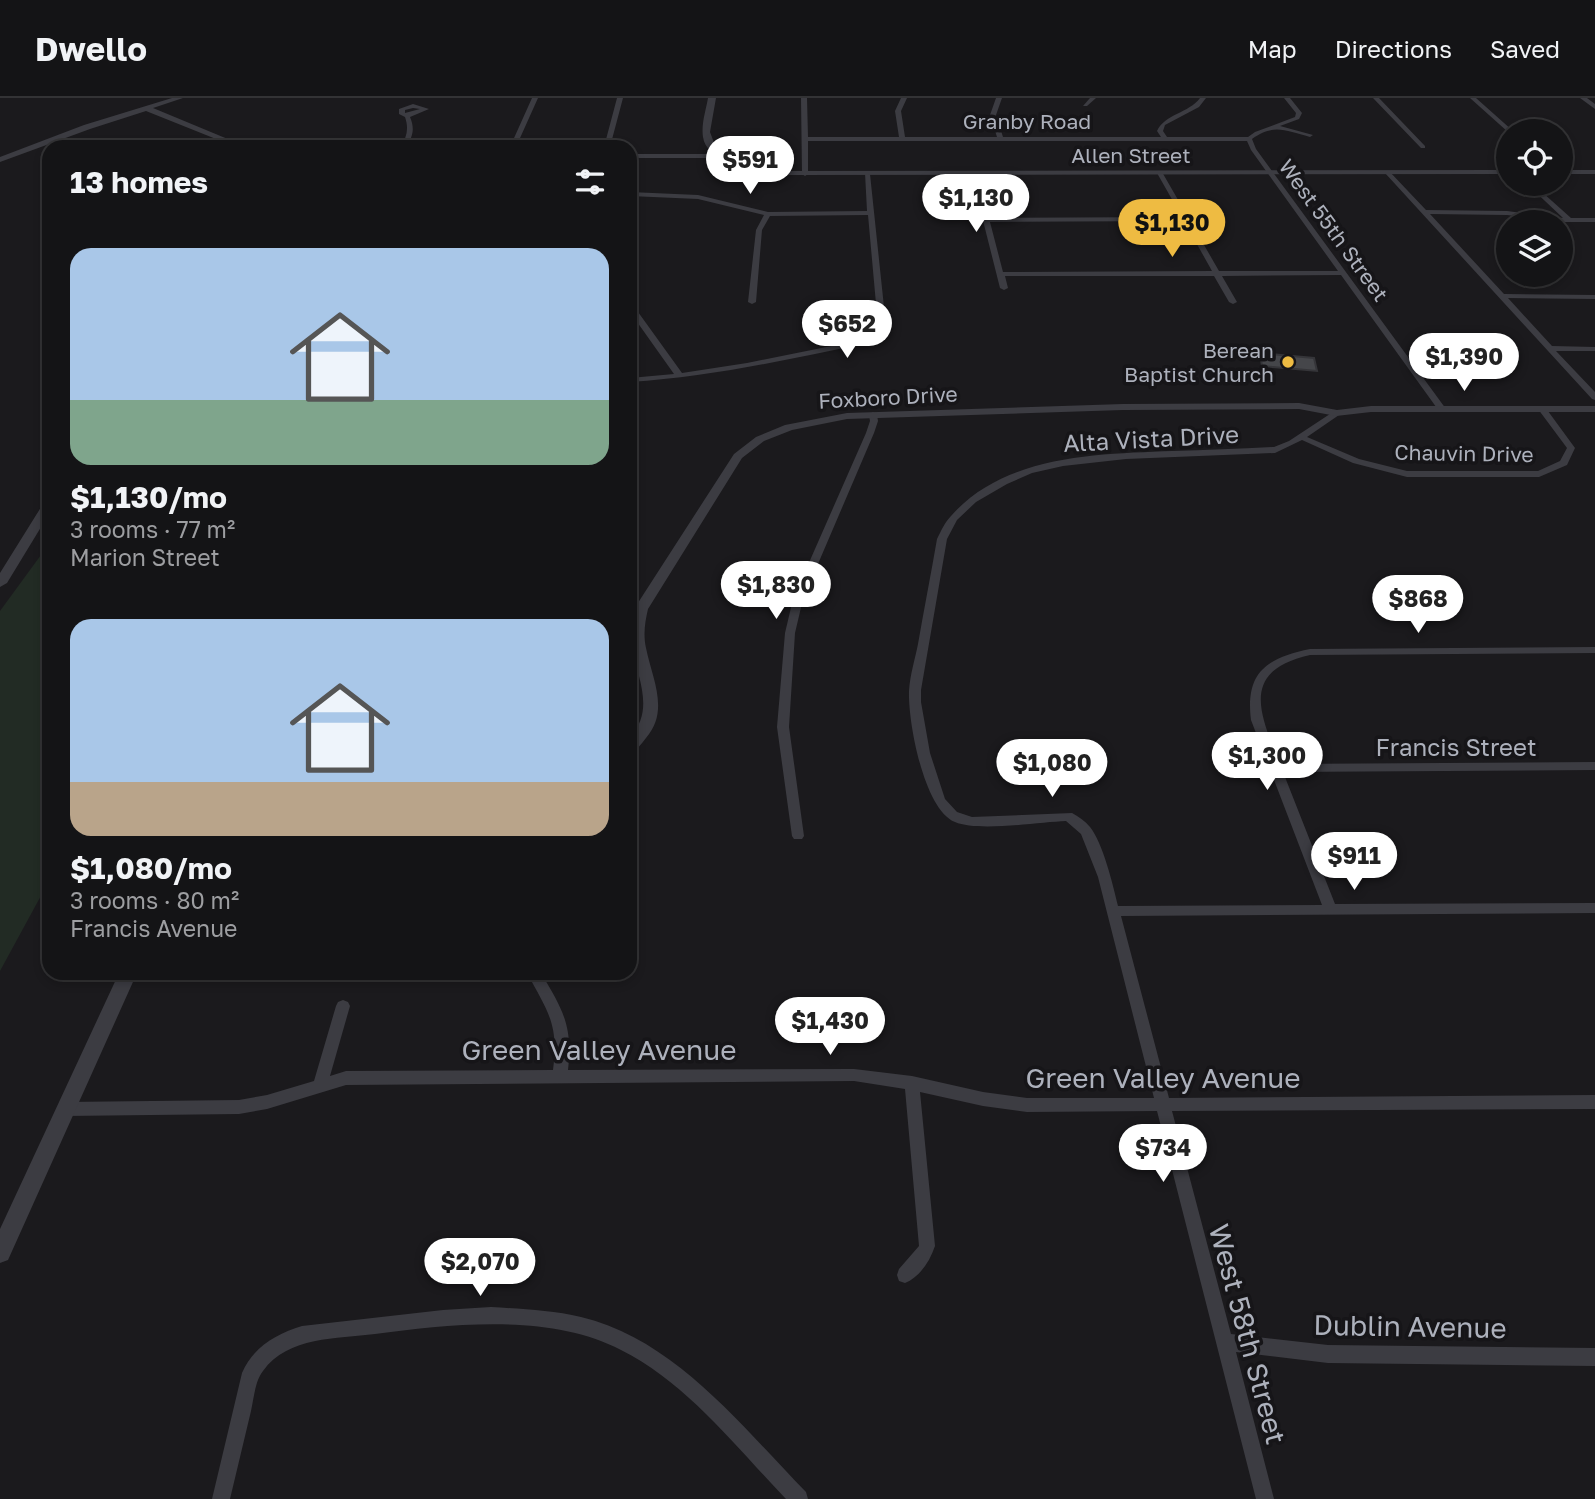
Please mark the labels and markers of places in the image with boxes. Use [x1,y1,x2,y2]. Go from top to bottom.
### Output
pin: $591 [709,136,791,196]
pin: $1,130 [919,174,1033,234]
pin: $1,130 [1115,200,1229,259]
pin: $652 [806,300,888,360]
pin: $1,390 [1407,334,1521,393]
place label: Berean Baptist Church [1124,337,1274,387]
marker: Berean Baptist Church [1280,354,1296,370]
pin: $1,830 [719,561,833,621]
pin: $868 [1377,575,1459,635]
pin: $1,300 [1210,732,1324,792]
pin: $1,080 [995,740,1109,799]
pin: $911 [1313,832,1395,892]
pin: $1,430 [773,998,887,1057]
pin: $734 [1122,1124,1204,1184]
pin: $2,070 [423,1238,537,1298]

